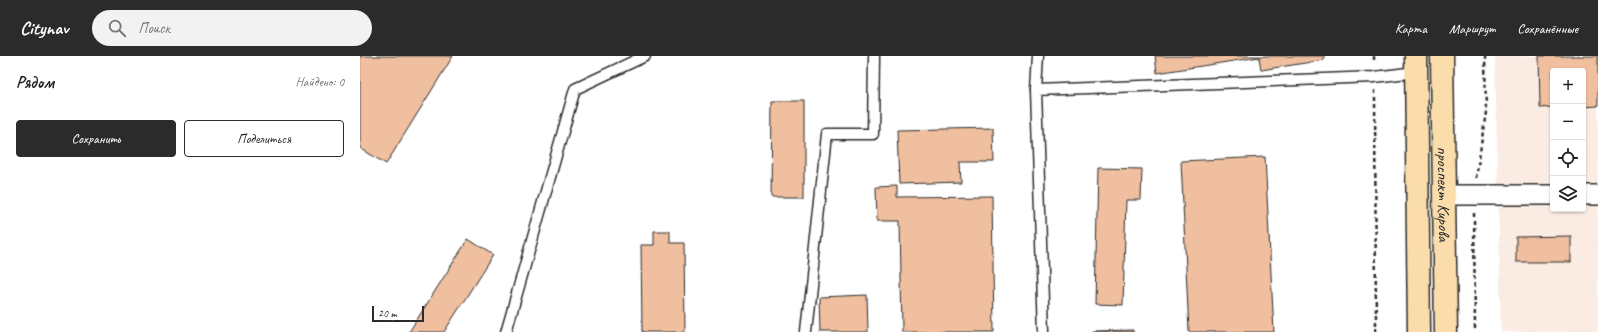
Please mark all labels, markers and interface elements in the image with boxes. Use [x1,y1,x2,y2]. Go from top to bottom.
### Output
search box [92,10,372,46]
text: Citynav [20,16,68,40]
icon: search [106,17,128,39]
text: Поиск [138,19,170,38]
text: Карта [1395,20,1427,37]
text: Маршрут [1449,20,1495,37]
text: Сохранённые [1517,20,1578,37]
map controls [1550,68,1586,212]
button: + [1550,68,1586,104]
text: Рядом [16,72,54,93]
text: Найдено: 0 [296,74,344,90]
button: − [1550,104,1586,140]
button: Сохранить [16,120,176,157]
button: Поделиться [184,120,344,157]
button: locate [1550,140,1586,176]
street label: проспект Кирова [1433,146,1455,243]
button: layers [1550,176,1586,212]
scale bar [372,304,424,323]
text: 20 m [378,306,397,320]

